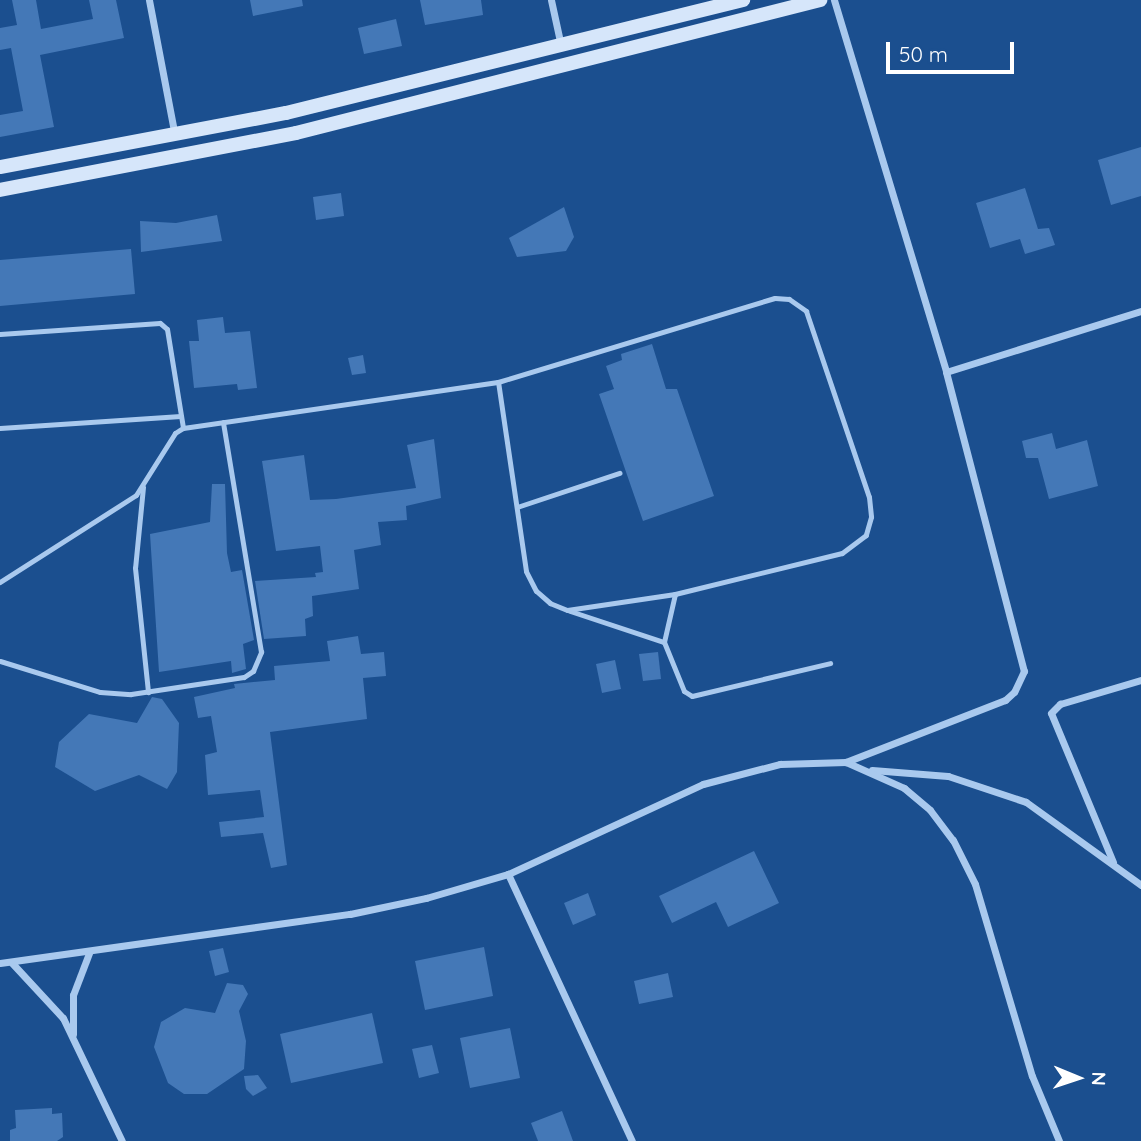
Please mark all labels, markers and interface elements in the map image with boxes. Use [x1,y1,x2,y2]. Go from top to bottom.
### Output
scale bar [889,28,1017,72]
text: 50 m [899,41,948,67]
north arrow [1043,1043,1113,1113]
text: N [1087,1071,1111,1086]

